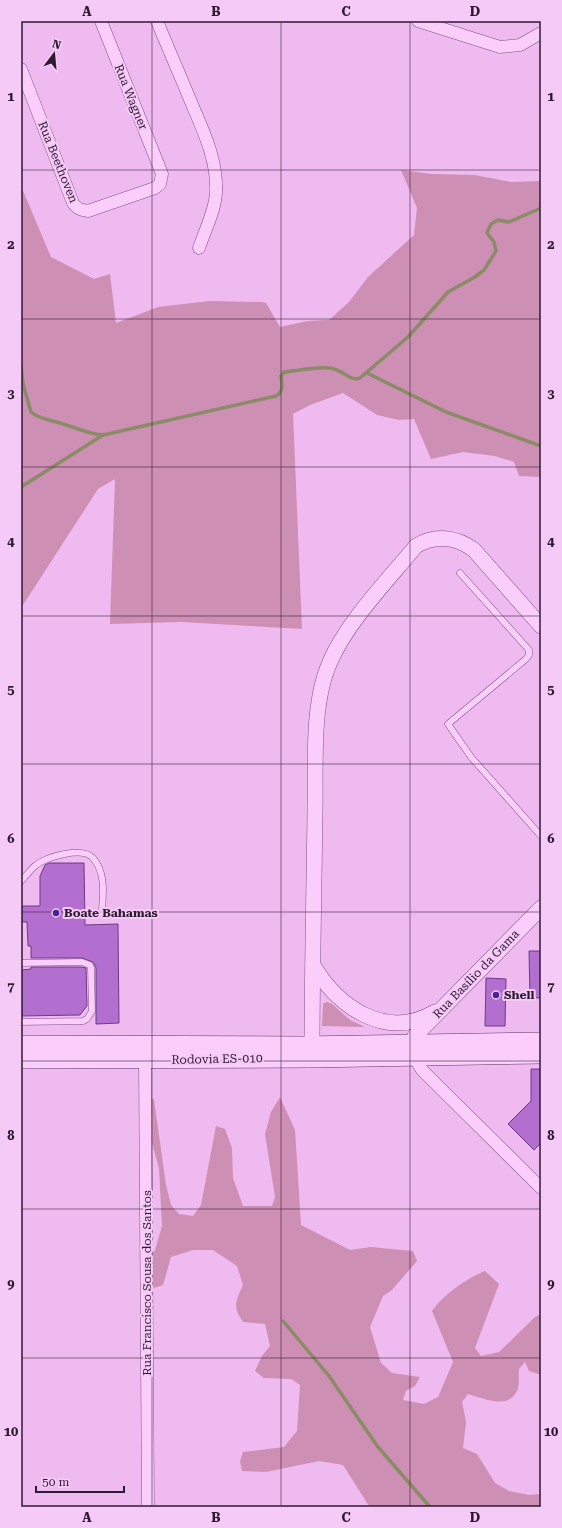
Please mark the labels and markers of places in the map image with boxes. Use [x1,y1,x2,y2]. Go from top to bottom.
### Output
place label: Boate Bahamas [64,906,158,920]
marker: Boate Bahamas [51,908,61,918]
place label: Shell [504,988,534,1002]
marker: Shell [491,990,501,1000]

